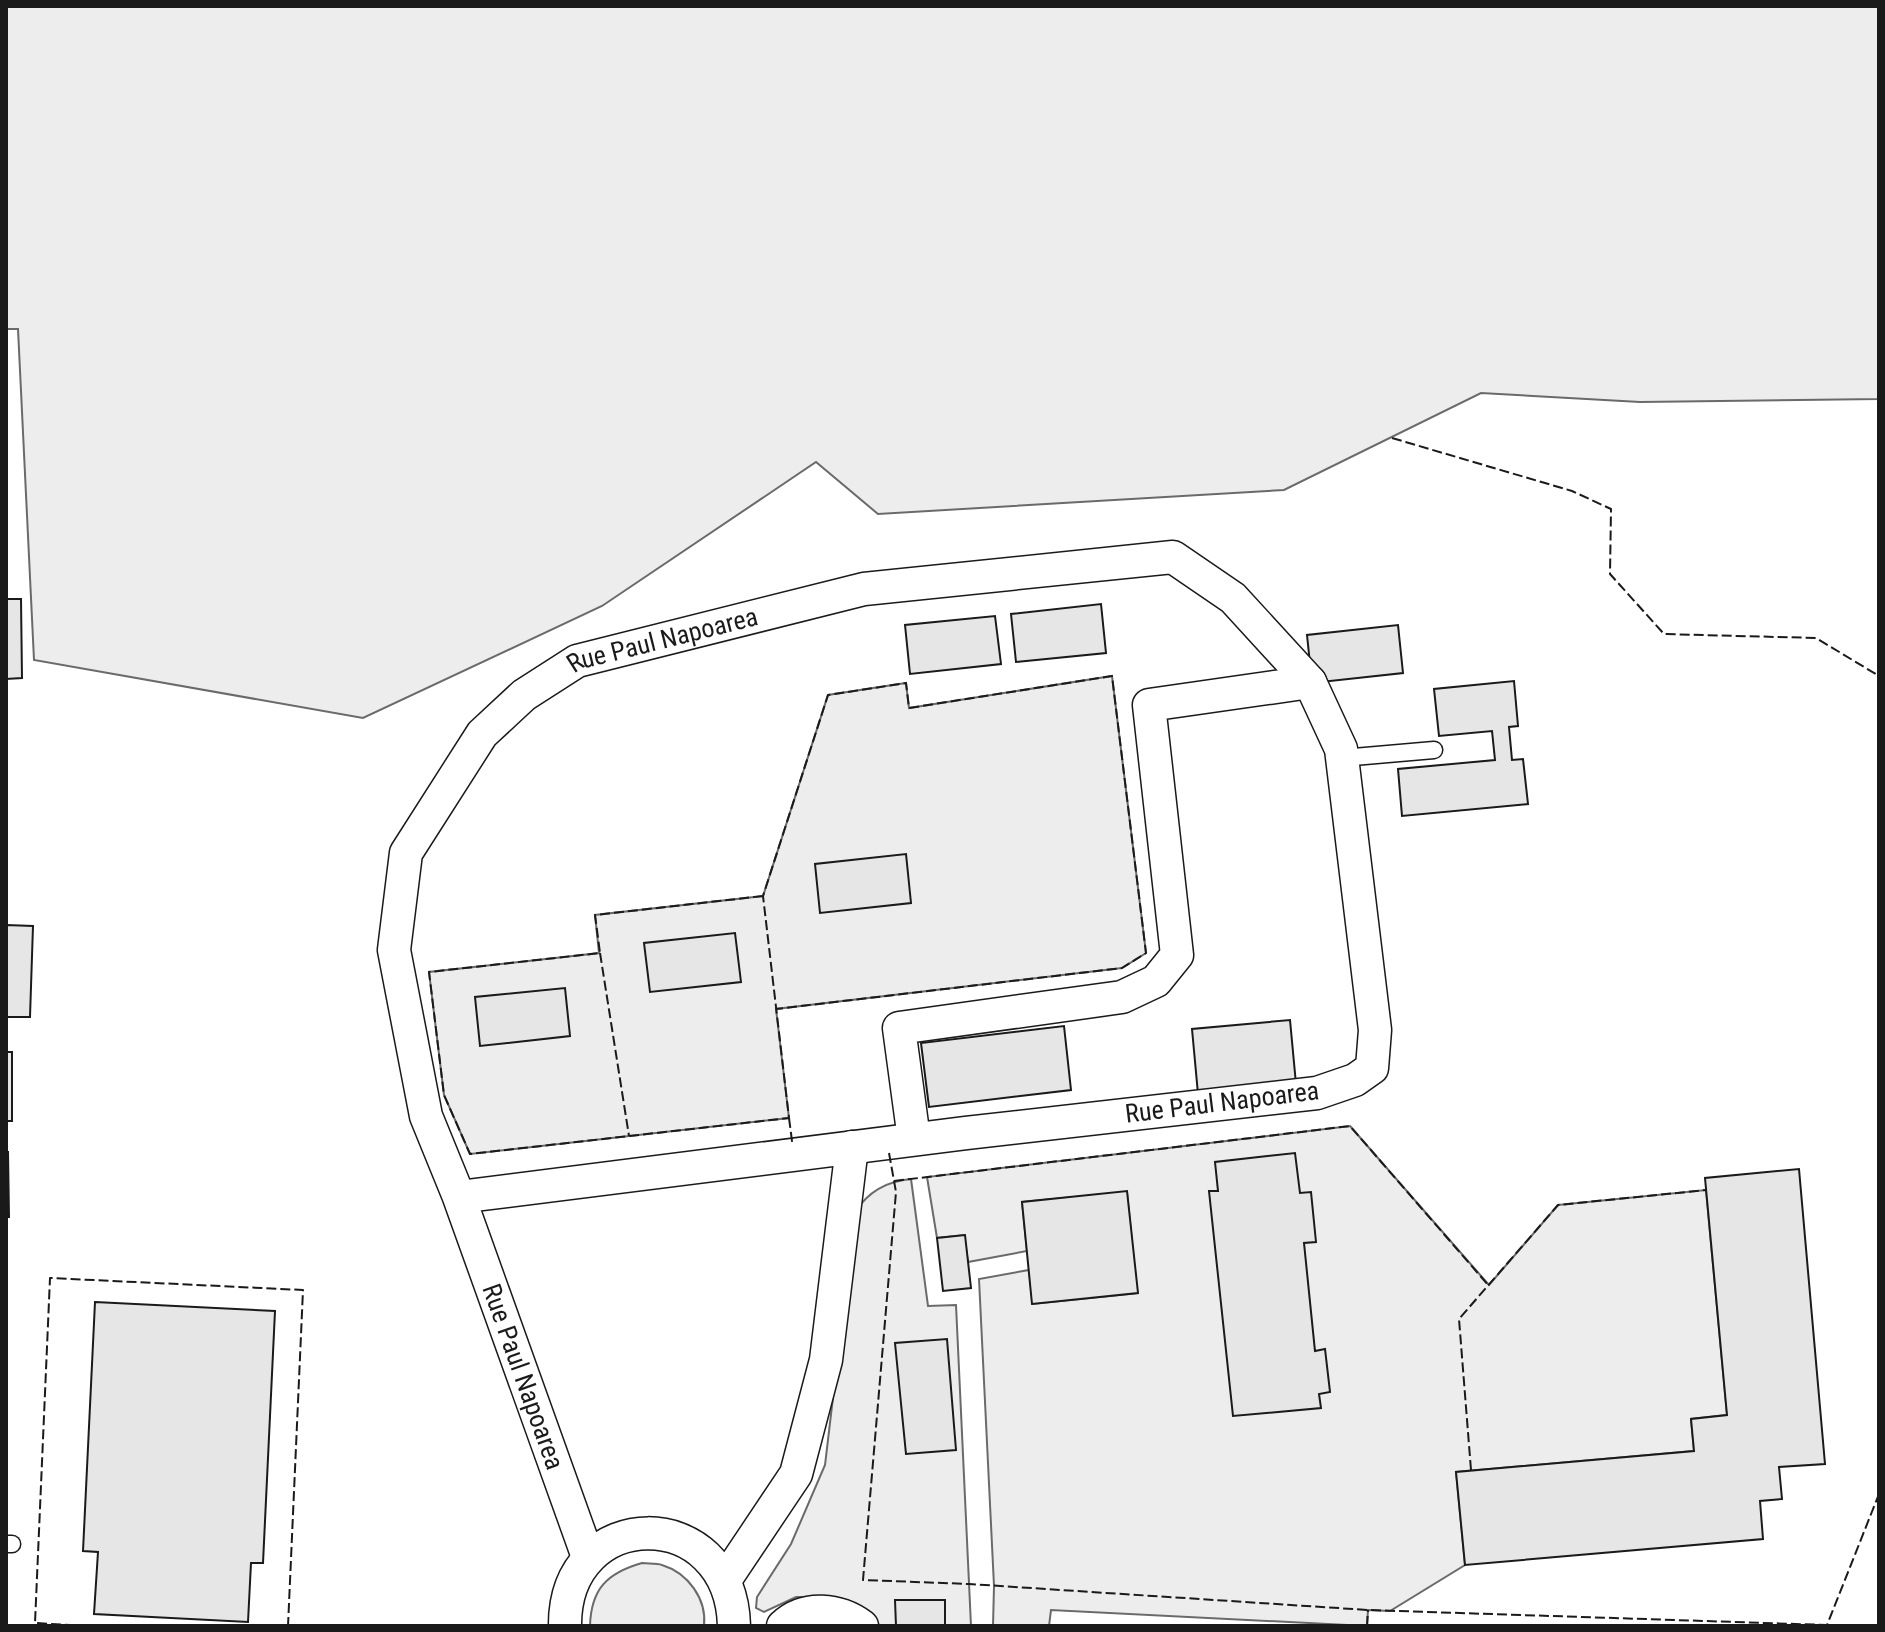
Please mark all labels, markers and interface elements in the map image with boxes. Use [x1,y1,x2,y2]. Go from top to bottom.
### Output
street label: Rue Paul Napoarea [561,601,761,679]
street label: Rue Paul Napoarea [1123,1075,1321,1129]
street label: Rue Paul Napoarea [476,1280,570,1474]

